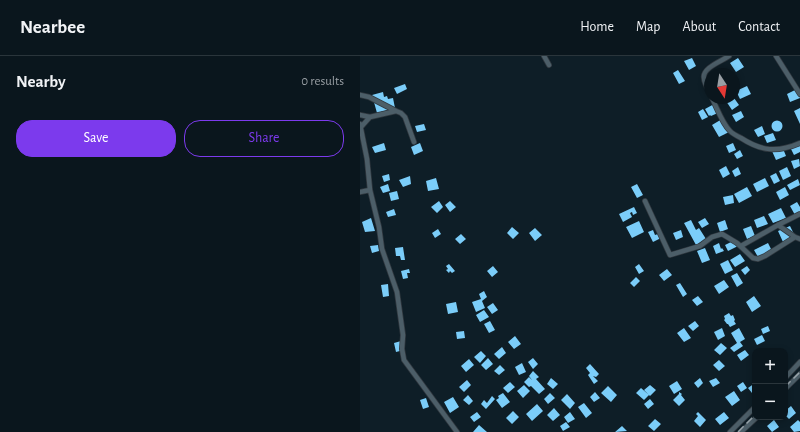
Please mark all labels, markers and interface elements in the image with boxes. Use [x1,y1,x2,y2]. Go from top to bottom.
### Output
text: Nearbee [20,18,85,37]
text: Home [580,20,614,34]
text: Map [636,20,660,34]
text: About [682,20,716,34]
text: Contact [738,20,780,34]
north arrow [704,68,740,104]
text: Nearby [16,73,66,90]
text: 0 results [301,75,344,88]
button: Save [16,120,176,157]
button: Share [184,120,344,157]
map controls [752,348,788,420]
button: + [752,348,788,384]
button: − [752,384,788,420]

